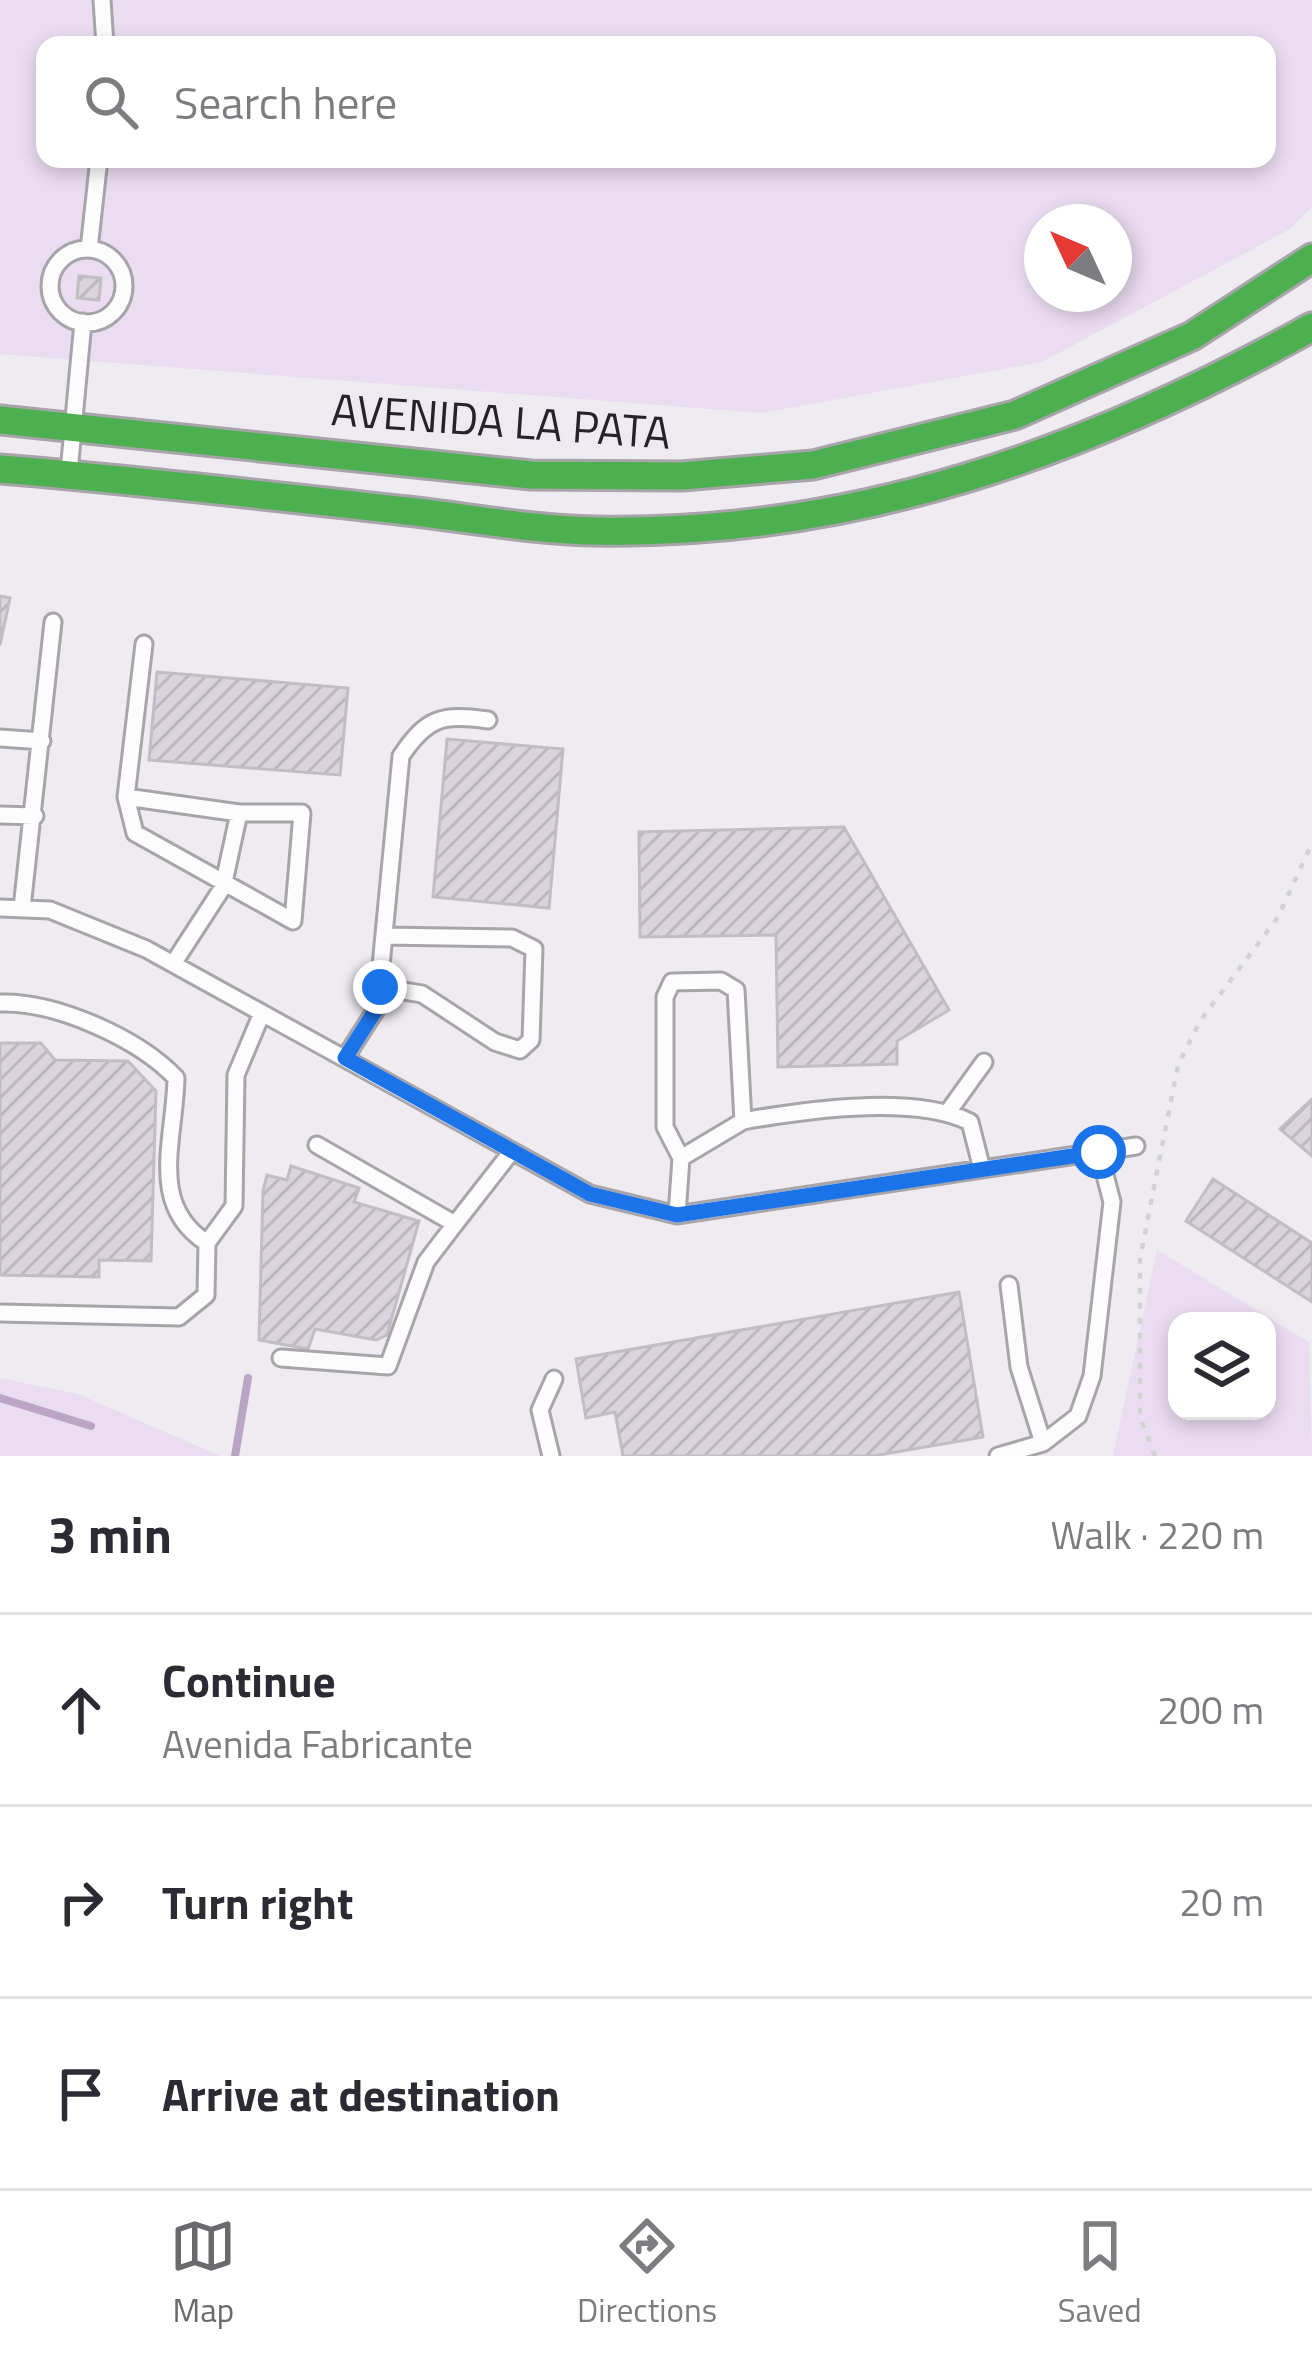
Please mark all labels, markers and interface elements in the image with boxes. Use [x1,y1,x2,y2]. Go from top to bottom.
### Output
search box [36,36,1276,168]
text: Search here [174,68,397,136]
icon: search [78,69,144,135]
north arrow [1024,204,1132,312]
street label: AVENIDA LA PATA [329,374,673,466]
route end [353,960,407,1014]
route start [1072,1125,1126,1179]
map controls [1168,1312,1276,1420]
button: layers [1168,1312,1276,1420]
text: 3 min [48,1495,172,1573]
text: Walk · 220 m [1050,1505,1264,1564]
text: Continue [162,1646,336,1714]
icon: ahead [48,1677,114,1743]
text: 200 m [1157,1680,1264,1739]
text: Avenida Fabricante [162,1714,473,1773]
text: Turn right [162,1868,353,1936]
icon: right [48,1869,114,1935]
text: 20 m [1179,1872,1264,1931]
text: Arrive at destination [162,2060,560,2128]
icon: arrive [48,2061,114,2127]
tab: Map [170,2213,236,2335]
tab: Directions [577,2213,717,2335]
tab: Saved [1058,2213,1142,2335]

